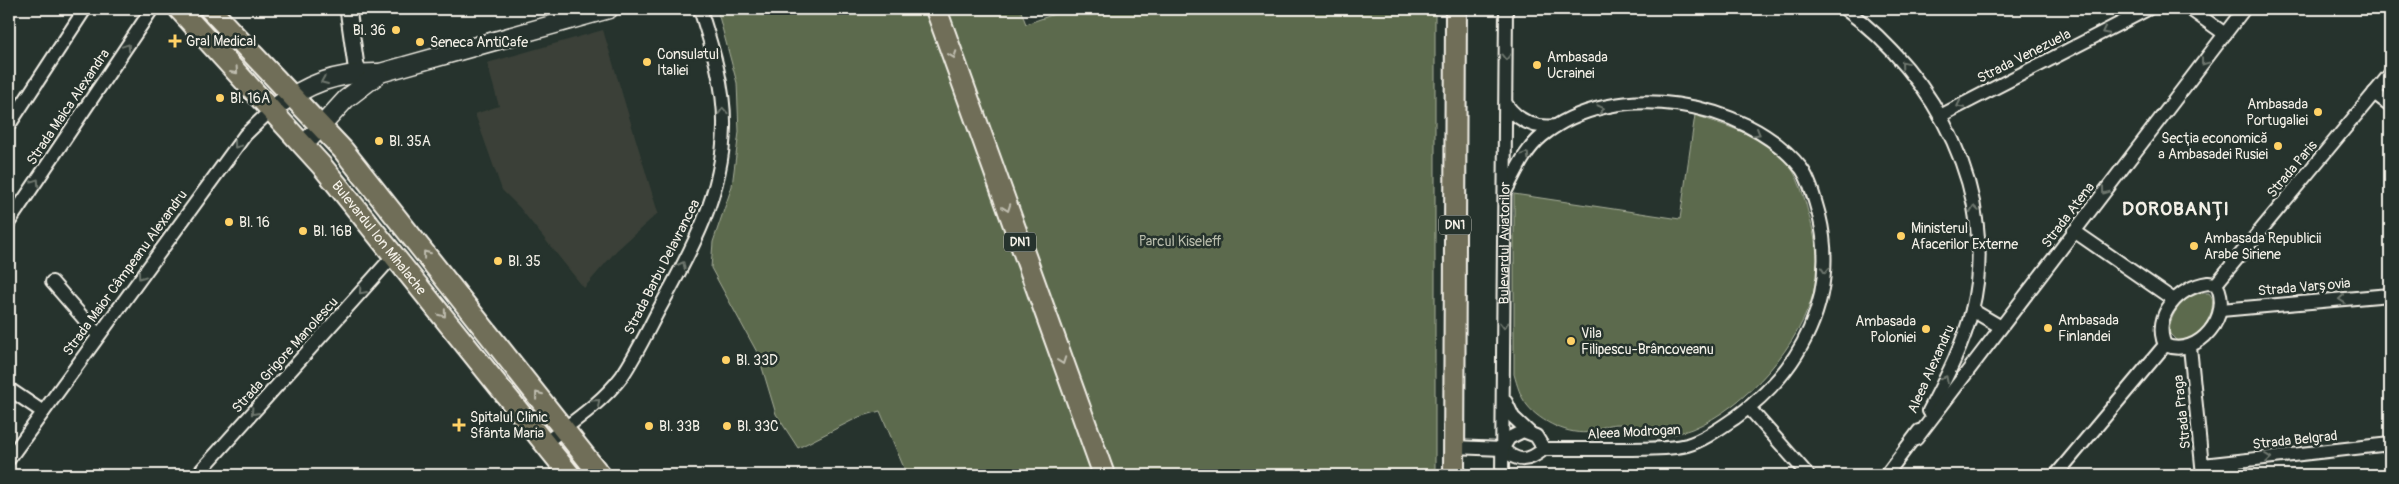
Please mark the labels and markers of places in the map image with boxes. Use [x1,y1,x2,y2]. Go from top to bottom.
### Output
place label: Bl. 36 [353,22,386,39]
marker: Bl. 36 [390,24,402,36]
place label: Gral Medical [186,33,256,50]
marker: Gral Medical [168,34,182,48]
place label: Seneca AntiCafe [430,34,528,51]
marker: Seneca AntiCafe [414,36,426,48]
place label: Consulatul Italiei [657,46,719,79]
place label: Ambasada Ucrainei [1547,49,1608,82]
marker: Consulatul Italiei [641,56,653,68]
marker: Ambasada Ucrainei [1531,59,1543,71]
place label: Bl. 16A [230,90,270,107]
marker: Bl. 16A [214,92,226,104]
place label: Ambasada Portugaliei [2246,96,2309,129]
marker: Ambasada Portugaliei [2312,106,2324,118]
place label: Secţia economică a Ambasadei Rusiei [2158,130,2268,163]
place label: Bl. 35A [389,133,431,150]
marker: Bl. 35A [373,135,385,147]
marker: Secţia economică a Ambasadei Rusiei [2272,140,2284,152]
place label: Bl. 16 [239,214,270,231]
marker: Bl. 16 [223,216,235,228]
place label: Ministerul Afacerilor Externe [1911,220,2018,253]
place label: Bl. 16B [313,223,352,240]
marker: Bl. 16B [297,225,309,237]
marker: Ministerul Afacerilor Externe [1895,230,1907,242]
place label: Ambasada Republicii Arabe Siriene [2204,230,2322,263]
marker: Ambasada Republicii Arabe Siriene [2188,240,2200,252]
place label: Bl. 35 [508,253,541,270]
marker: Bl. 35 [492,255,504,267]
place label: Ambasada Finlandei [2058,312,2119,345]
place label: Ambasada Poloniei [1855,313,1916,346]
marker: Ambasada Finlandei [2042,322,2054,334]
marker: Ambasada Poloniei [1920,323,1932,335]
place label: Vila Filipescu-Brâncoveanu [1581,325,1714,358]
marker: Vila Filipescu-Brâncoveanu [1565,335,1577,347]
place label: Bl. 33D [736,352,778,369]
marker: Bl. 33D [720,354,732,366]
place label: Spitalul Clinic Sfânta Maria [470,409,548,442]
marker: Spitalul Clinic Sfânta Maria [452,418,466,432]
place label: Bl. 33B [659,418,700,435]
place label: Bl. 33C [737,418,779,435]
marker: Bl. 33B [643,420,655,432]
marker: Bl. 33C [721,420,733,432]

